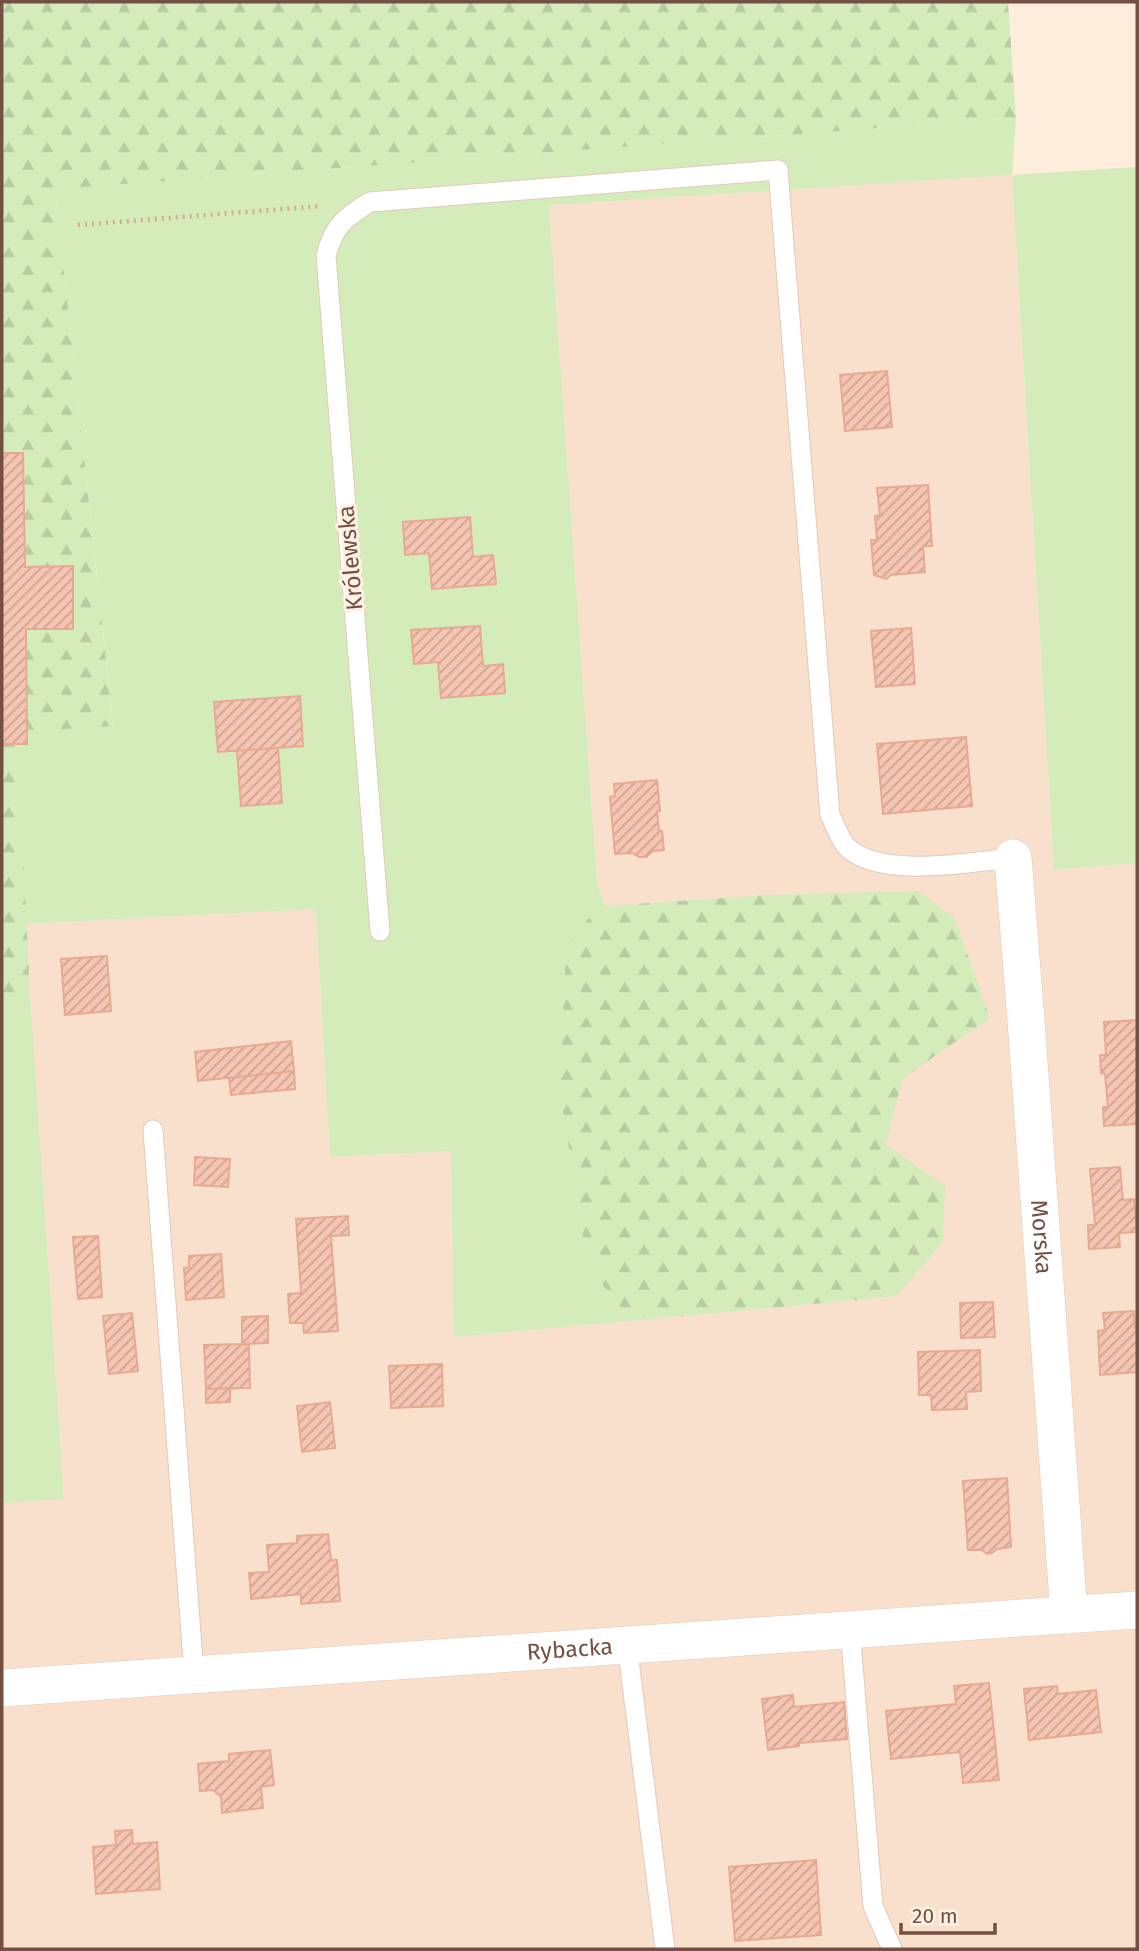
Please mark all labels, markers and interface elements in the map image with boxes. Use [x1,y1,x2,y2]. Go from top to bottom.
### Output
street label: Królewska [331,504,369,612]
street label: Morska [1025,1199,1058,1275]
street label: Rybacka [526,1632,614,1666]
scale bar [901,1892,996,1936]
text: 20 m [912,1903,958,1929]

